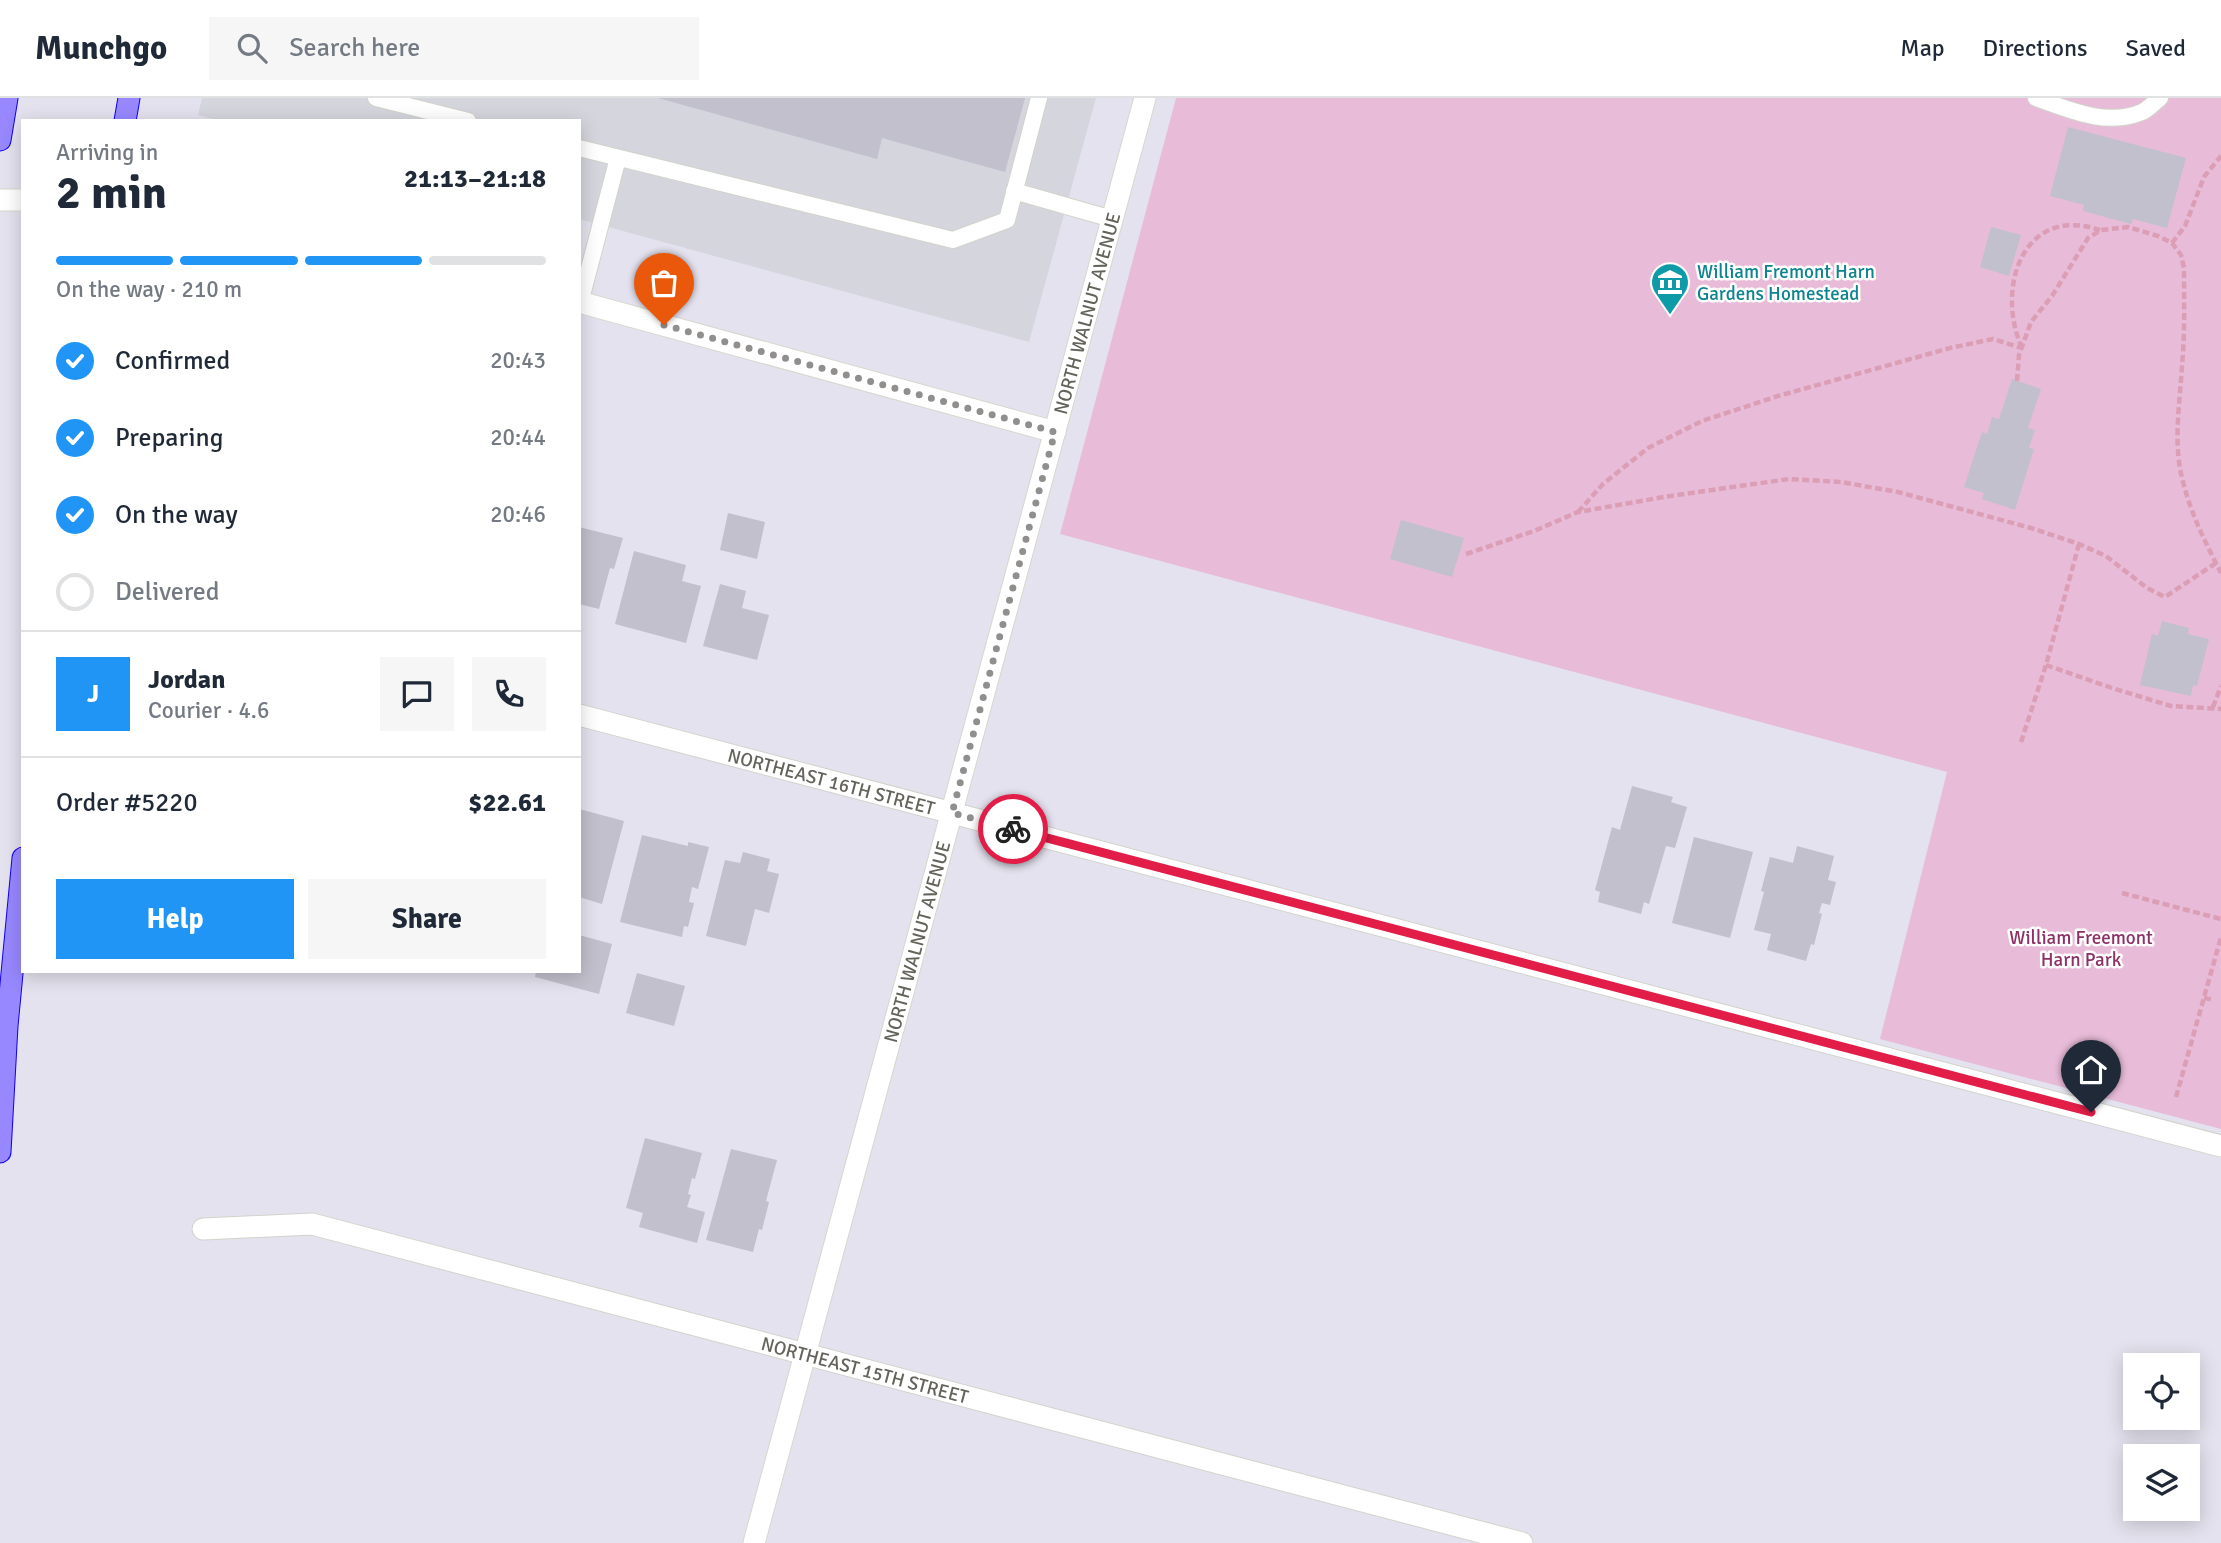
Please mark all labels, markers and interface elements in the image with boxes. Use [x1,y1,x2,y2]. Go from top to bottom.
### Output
search box [209,17,699,80]
text: Munchgo [35,28,167,69]
icon: search [233,29,271,67]
text: Search here [289,32,420,64]
text: Map [1900,33,1945,63]
text: Directions [1983,33,2088,63]
text: Saved [2126,33,2186,63]
text: Arriving in [56,138,158,167]
text: 21:13–21:18 [404,163,546,195]
text: 2 min [56,165,167,221]
street label: NORTH WALNUT AVENUE [1049,210,1126,417]
pin [634,253,694,325]
place label: William Fremont Harn Gardens Homestead [1697,260,1875,306]
museum icon: William Fremont Harn Gardens Homestead [1649,261,1691,316]
icon: bag [645,264,683,302]
text: On the way · 210 m [56,275,242,304]
icon: check [56,342,94,380]
text: Confirmed [115,345,230,377]
text: 20:43 [490,346,546,375]
icon: check [56,419,94,457]
text: Preparing [115,422,223,454]
text: 20:44 [490,423,546,452]
icon: check [56,496,94,534]
text: On the way [115,499,238,531]
text: 20:46 [490,500,546,529]
text: Delivered [115,576,220,608]
button: chat [380,657,454,731]
button: phone [472,657,546,731]
text: Jordan [148,664,225,696]
text: J [87,678,99,710]
text: Courier · 4.6 [148,696,269,725]
street label: NORTHEAST 16TH STREET [725,744,938,821]
text: Order #5220 [56,787,197,819]
text: $22.61 [468,787,546,819]
courier [978,794,1048,864]
icon: bike [994,810,1032,848]
street label: NORTH WALNUT AVENUE [879,838,956,1045]
button: Help [56,879,294,959]
button: Share [308,879,546,959]
park label: William Freemont Harn Park [2009,926,2153,972]
pin [2061,1040,2121,1112]
icon: home [2072,1051,2110,1089]
street label: NORTHEAST 15TH STREET [758,1332,972,1410]
map controls [2123,1353,2200,1521]
button: locate [2123,1353,2200,1430]
button: layers [2123,1444,2200,1521]

